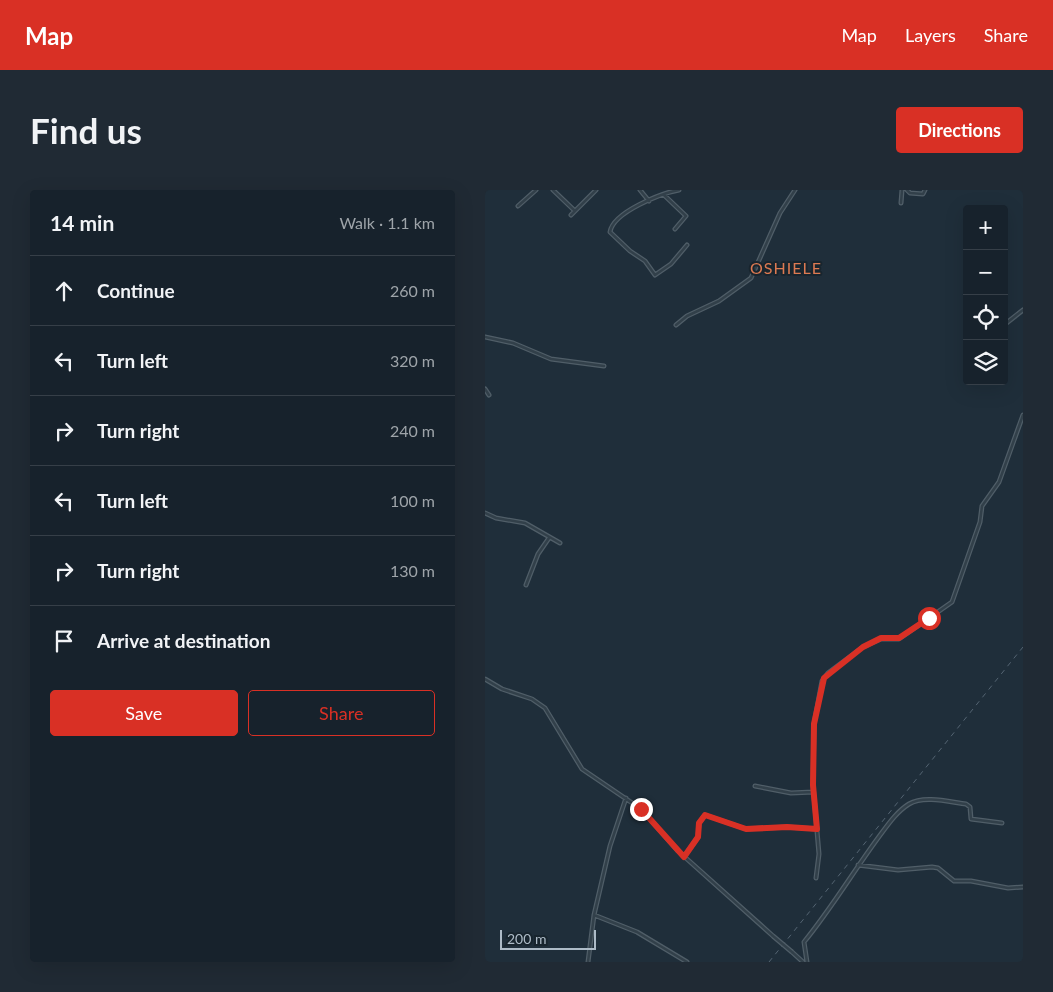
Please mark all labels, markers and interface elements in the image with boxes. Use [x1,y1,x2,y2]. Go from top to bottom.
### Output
text: Map [25,21,73,50]
text: Map [841,24,877,46]
text: Layers [905,24,956,46]
text: Share [984,24,1028,46]
button: Directions [896,107,1023,153]
text: Find us [30,109,142,151]
map controls [963,205,1008,385]
button: + [963,205,1008,250]
text: 14 min [50,210,114,235]
text: Walk · 1.1 km [339,213,435,232]
button: − [963,250,1008,295]
district label: OSHIELE [750,258,822,277]
icon: ahead [50,277,78,305]
text: Continue [97,279,175,302]
text: 260 m [390,281,435,300]
button: locate [963,295,1008,340]
button: layers [963,340,1008,385]
icon: left [50,347,78,375]
text: Turn left [97,349,168,372]
text: 320 m [390,351,435,370]
icon: right [50,417,78,445]
text: Turn right [97,419,179,442]
text: 240 m [390,421,435,440]
icon: left [50,487,78,515]
text: Turn left [97,489,168,512]
text: 100 m [390,491,435,510]
icon: right [50,557,78,585]
text: Turn right [97,559,179,582]
text: 130 m [390,561,435,580]
route start [918,607,941,630]
icon: arrive [50,627,78,655]
text: Arrive at destination [97,629,270,652]
button: Save [50,690,238,736]
button: Share [248,690,435,736]
route end [630,798,653,821]
scale bar [500,927,596,950]
text: 200 m [507,930,546,947]

